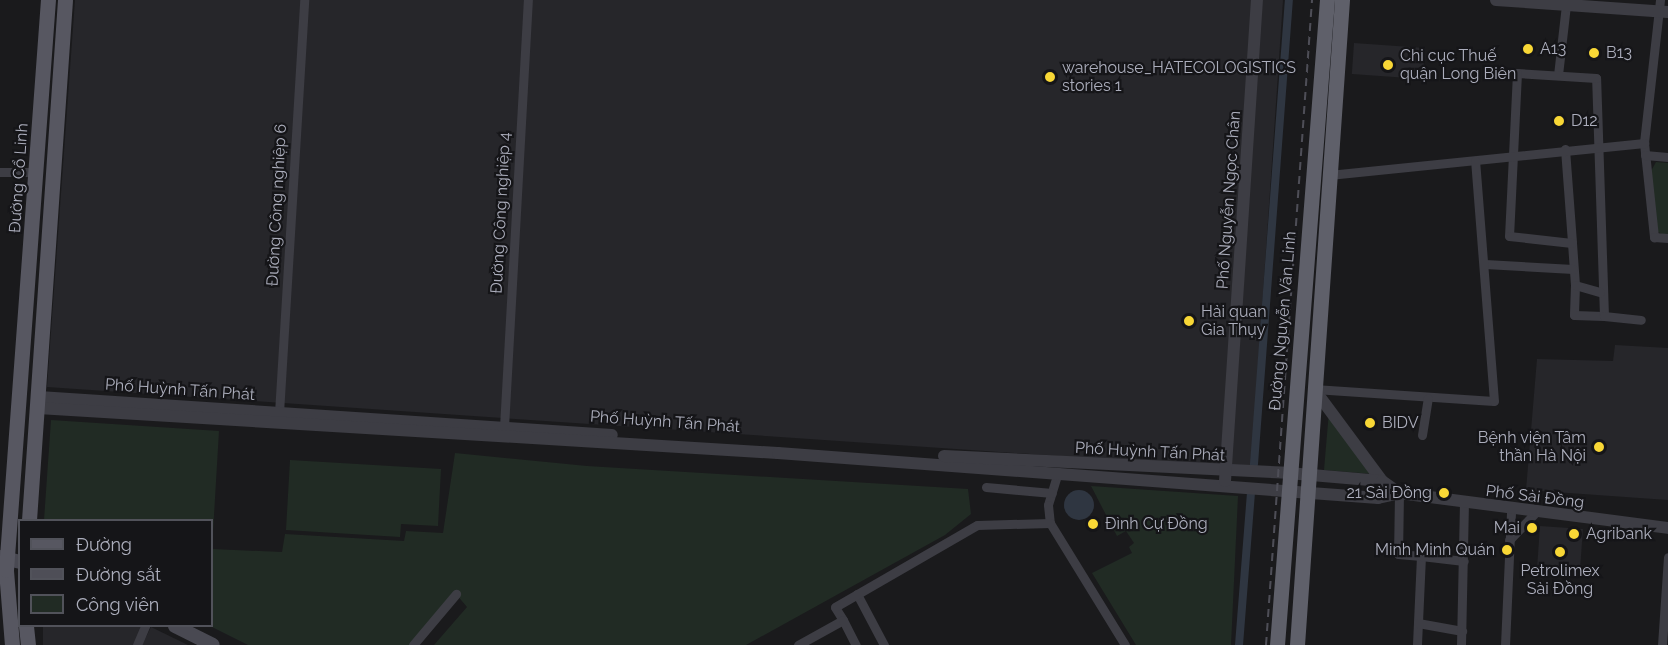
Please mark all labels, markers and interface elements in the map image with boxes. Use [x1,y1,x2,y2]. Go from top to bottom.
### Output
place label: A13 [1540,39,1566,59]
marker: A13 [1521,42,1535,56]
place label: B13 [1606,43,1632,63]
place label: Chi cục Thuế quận Long Biên [1400,46,1516,84]
marker: B13 [1587,46,1601,60]
place label: warehouse_HATECOLOGISTICS stories 1 [1062,58,1296,96]
marker: Chi cục Thuế quận Long Biên [1381,58,1395,72]
marker: warehouse_HATECOLOGISTICS stories 1 [1043,70,1057,84]
street label: Phố Nguyễn Ngọc Chân [1213,110,1245,290]
place label: D12 [1571,111,1598,131]
marker: D12 [1552,114,1566,128]
street label: Đường Cổ Linh [6,123,32,233]
street label: Đường Công nghiệp 6 [263,123,291,287]
street label: Đường Công nghiệp 4 [487,132,515,294]
street label: Đường Nguyễn Văn Linh [1266,230,1300,412]
place label: Hải quan Gia Thụy [1201,302,1267,340]
marker: Hải quan Gia Thụy [1182,314,1196,328]
street label: Phố Huỳnh Tấn Phát [104,375,256,405]
street label: Phố Huỳnh Tấn Phát [589,407,741,437]
place label: BIDV [1382,413,1419,433]
marker: BIDV [1363,416,1377,430]
place label: Bệnh viện Tâm thần Hà Nội [1477,428,1586,466]
street label: Phố Huỳnh Tấn Phát [1074,438,1226,466]
marker: Bệnh viện Tâm thần Hà Nội [1590,438,1608,456]
street label: Phố Sài Đồng [1485,481,1585,513]
place label: 21 Sài Đồng [1346,483,1432,503]
marker: 21 Sài Đồng [1437,486,1451,500]
place label: Đình Cự Đồng [1105,514,1208,534]
marker: Đình Cự Đồng [1086,517,1100,531]
place label: Mai [1494,518,1520,538]
legend [18,519,213,627]
marker: Mai [1525,521,1539,535]
place label: Agribank [1586,524,1652,544]
marker: Agribank [1567,527,1581,541]
text: Đường [76,534,132,555]
place label: Minh Minh Quán [1375,540,1495,560]
marker: Minh Minh Quán [1500,543,1514,557]
marker: Petrolimex Sài Đồng [1553,545,1567,559]
place label: Petrolimex Sài Đồng [1520,561,1600,599]
text: Đường sắt [76,564,161,585]
text: Công viên [76,594,159,615]

